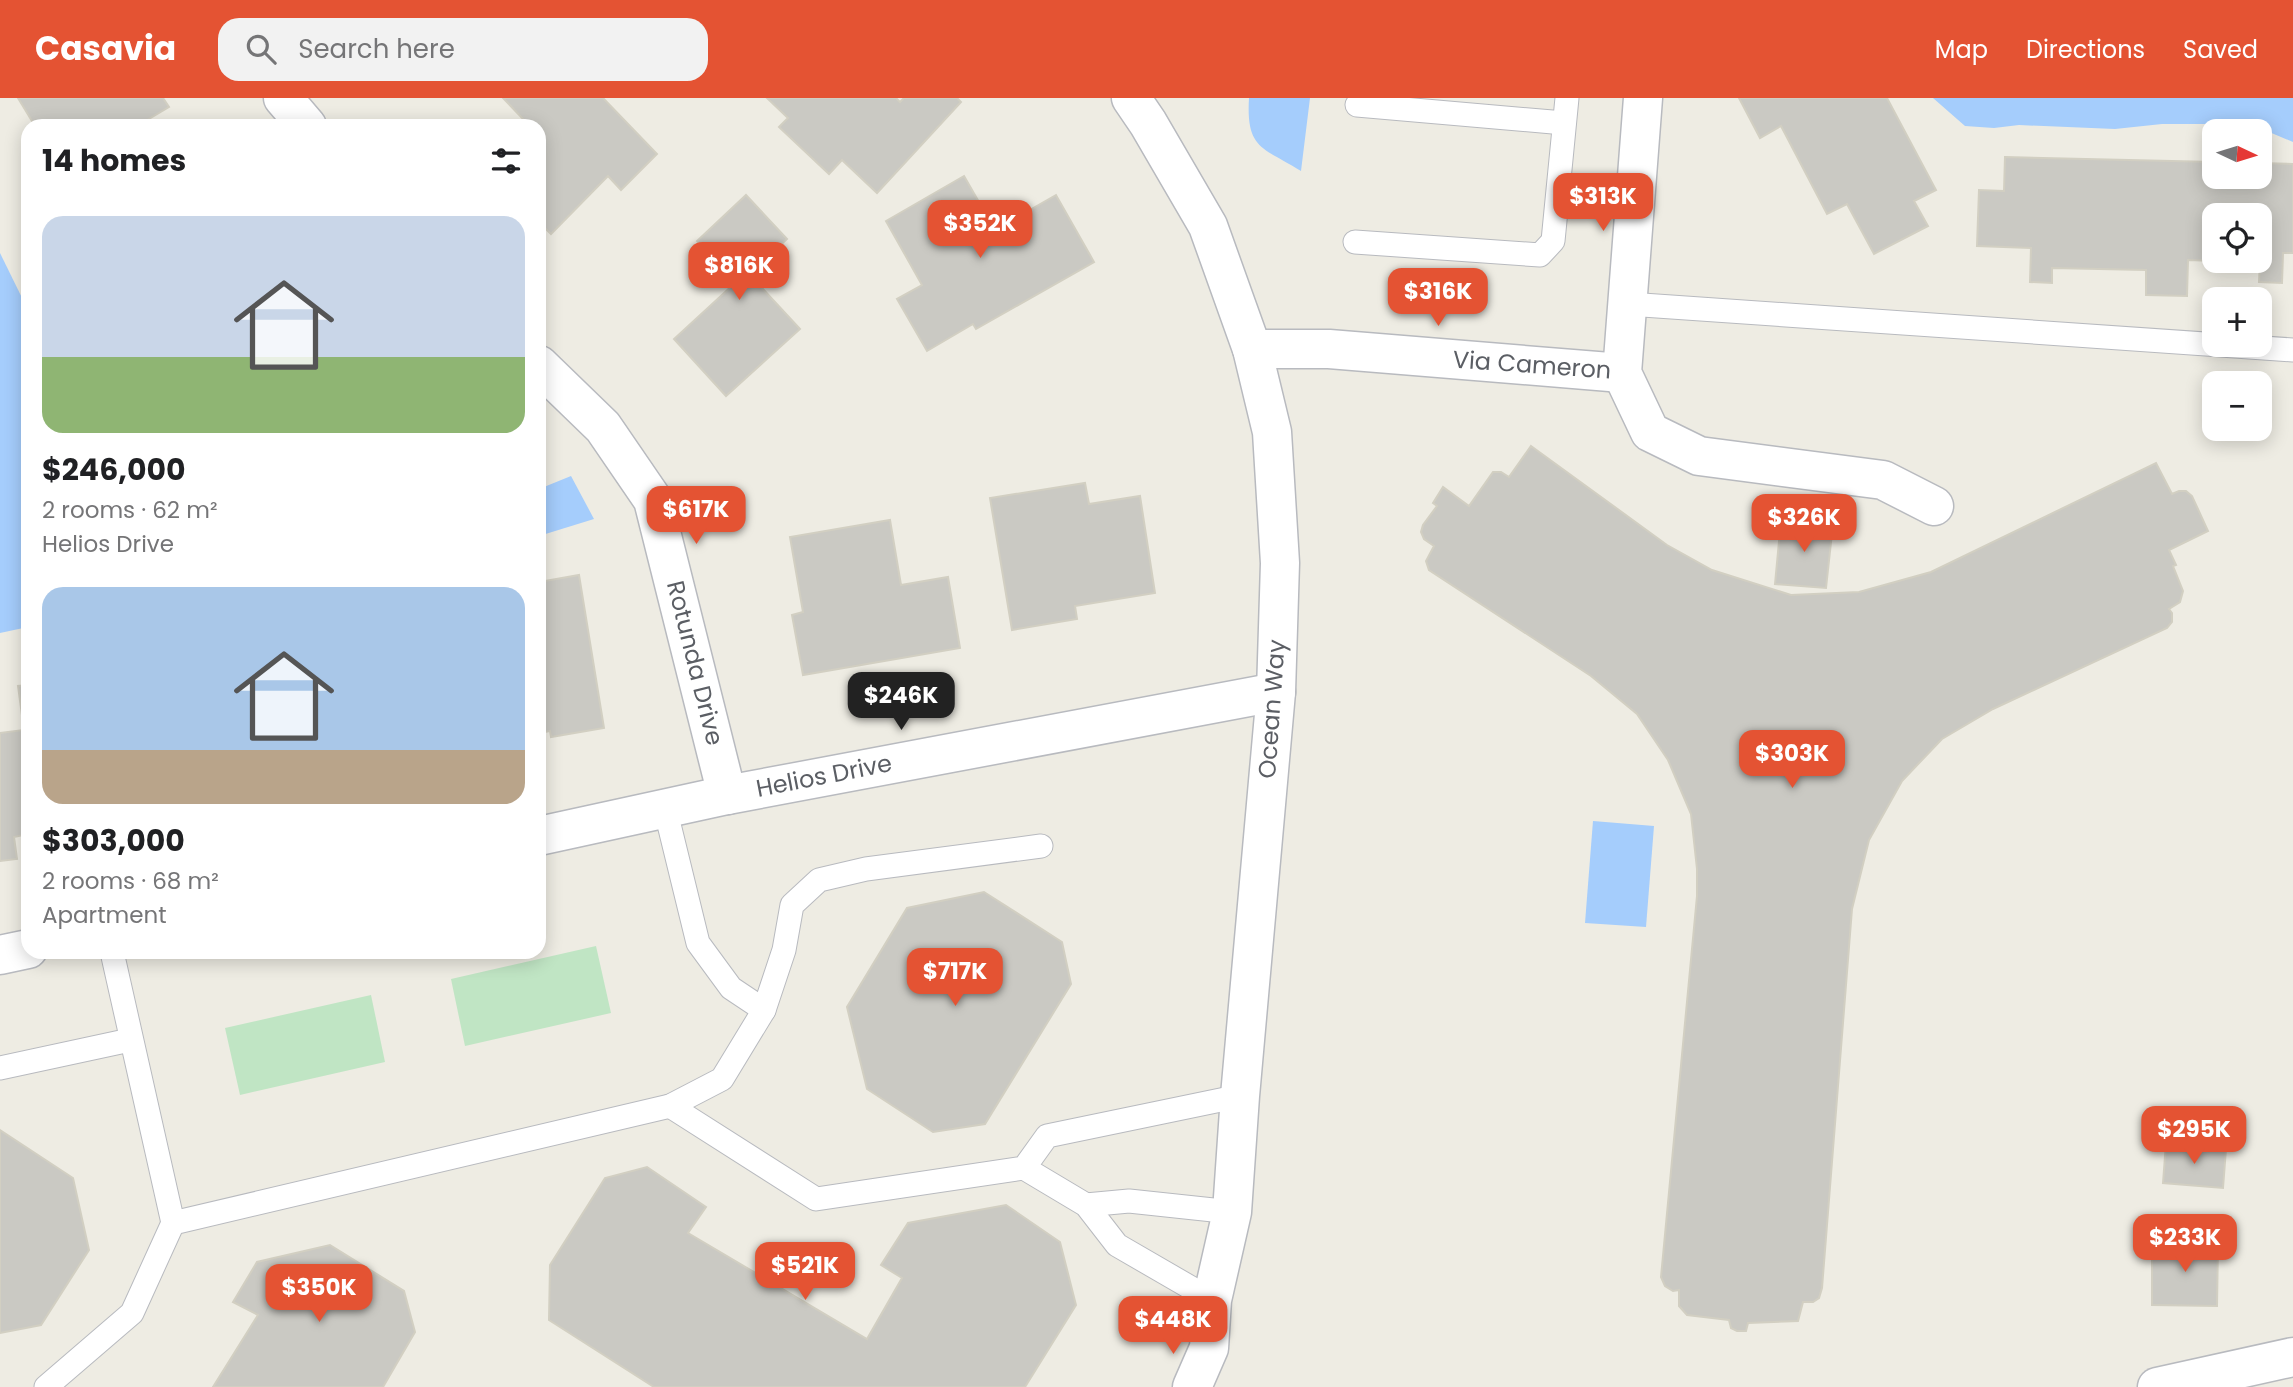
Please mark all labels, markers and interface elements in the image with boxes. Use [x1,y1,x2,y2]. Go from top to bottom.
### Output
search box [218,18,708,81]
text: Casavia [35,25,176,72]
icon: search [242,30,280,68]
text: Search here [298,31,455,67]
text: Map [1935,33,1988,66]
text: Directions [2026,33,2145,66]
text: Saved [2183,33,2258,66]
north arrow [2202,119,2272,189]
map controls [2202,119,2272,441]
text: 14 homes [42,139,186,182]
icon: filters [487,142,525,180]
pin: $313K [1554,174,1652,233]
text: $313K [1569,180,1637,212]
pin: $352K [931,200,1029,260]
button: locate [2202,203,2272,273]
text: $352K [943,207,1017,239]
pin: $816K [690,242,788,302]
text: $816K [704,249,774,281]
icon: home [221,262,347,388]
pin: $316K [1389,268,1487,328]
text: $316K [1404,275,1472,307]
button: + [2202,287,2272,357]
street label: Via Cameron [1452,343,1612,386]
button: − [2202,371,2272,441]
text: $246,000 [42,448,186,491]
pin: $617K [647,486,745,546]
text: $617K [663,493,729,525]
text: 2 rooms · 62 m² [42,494,218,526]
pin: $326K [1755,494,1853,554]
text: $326K [1768,501,1840,533]
text: Helios Drive [42,528,174,560]
street label: Rotunda Drive [659,577,732,749]
icon: home [221,633,347,759]
street label: Ocean Way [1250,638,1293,780]
pin: $246K [852,672,950,732]
text: $246K [864,679,938,711]
pin: $303K [1743,730,1841,790]
text: $303K [1755,737,1829,769]
street label: Helios Drive [753,746,895,805]
text: $303,000 [42,819,185,862]
text: 2 rooms · 68 m² [42,865,219,897]
text: Apartment [42,899,167,931]
pin: $717K [906,948,1004,1008]
text: $717K [923,955,987,987]
pin: $295K [2145,1107,2243,1166]
text: $295K [2157,1113,2231,1145]
pin: $233K [2136,1214,2234,1274]
text: $233K [2149,1221,2221,1253]
pin: $521K [756,1242,854,1302]
text: $521K [771,1249,839,1281]
pin: $350K [270,1264,368,1324]
text: $350K [281,1271,357,1303]
pin: $448K [1124,1296,1222,1356]
text: $448K [1134,1303,1212,1335]

